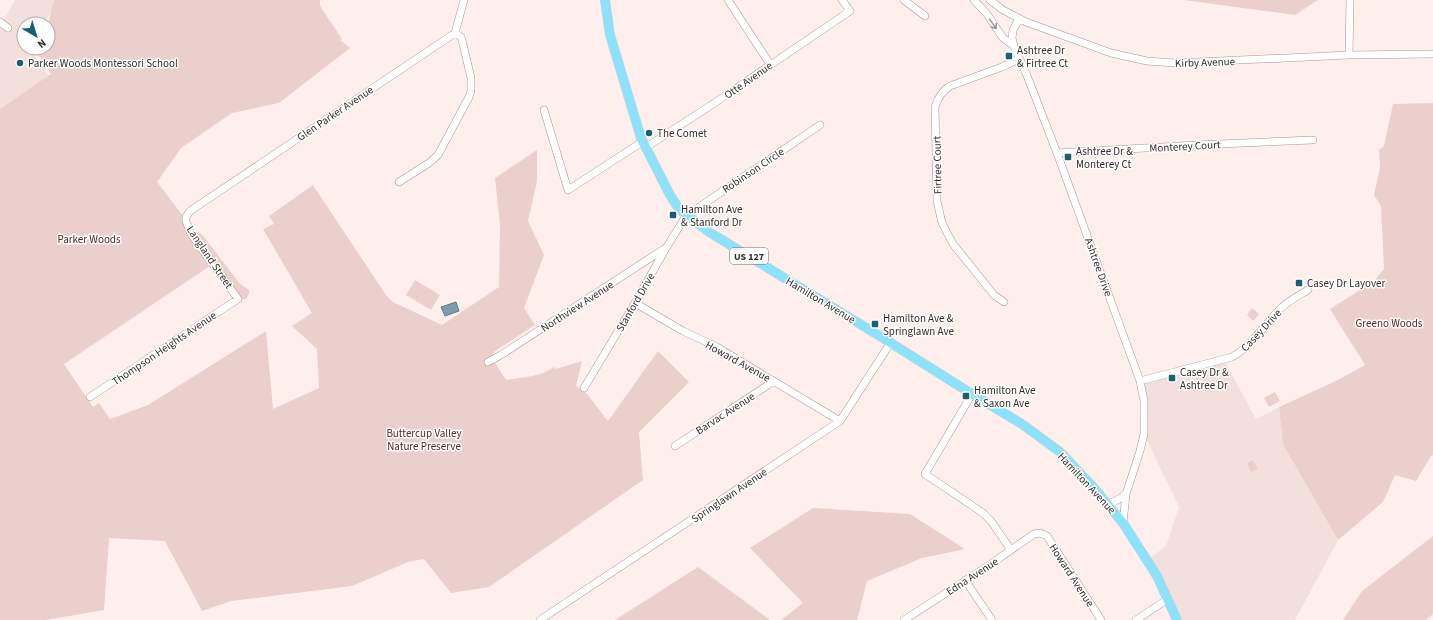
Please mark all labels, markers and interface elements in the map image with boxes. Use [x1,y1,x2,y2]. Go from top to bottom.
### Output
north arrow [16,16,56,56]
one-way arrow [989,18,997,29]
text: N [34,35,49,52]
place label: Ashtree Dr & Firtree Ct [1017,43,1068,71]
marker: Ashtree Dr & Firtree Ct [1004,51,1014,61]
street label: Kirby Avenue [1175,54,1236,71]
place label: Parker Woods Montessori School [28,56,178,71]
marker: Parker Woods Montessori School [15,58,25,68]
street label: Otte Avenue [721,58,776,103]
street label: Glen Parker Avenue [294,82,377,145]
place label: The Comet [657,126,707,141]
marker: The Comet [644,128,654,138]
street label: Firtree Court [929,135,946,194]
street label: Monterey Court [1149,137,1221,156]
street label: Robinson Circle [719,144,788,197]
place label: Ashtree Dr & Monterey Ct [1076,144,1133,172]
marker: Ashtree Dr & Monterey Ct [1063,152,1073,162]
place label: Hamilton Ave & Stanford Dr [681,202,743,230]
marker: Hamilton Ave & Stanford Dr [668,210,678,220]
street label: Langland Street [183,223,236,292]
park label: Parker Woods [57,232,121,247]
street label: Ashtree Drive [1081,236,1116,299]
road number: US 127 [730,248,768,264]
street label: Stanford Drive [613,270,659,334]
street label: Hamilton Avenue [783,274,859,327]
place label: Casey Dr Layover [1307,276,1386,291]
street label: Northview Avenue [538,277,617,336]
marker: Casey Dr Layover [1294,278,1304,288]
street label: Casey Drive [1238,305,1285,355]
street label: Thompson Heights Avenue [109,308,220,389]
place label: Hamilton Ave & Springlawn Ave [883,311,955,339]
park label: Greeno Woods [1356,316,1423,331]
marker: Hamilton Ave & Springlawn Ave [870,319,880,329]
street label: Howard Avenue [702,337,774,386]
place label: Casey Dr & Ashtree Dr [1180,365,1229,393]
marker: Casey Dr & Ashtree Dr [1167,373,1177,383]
place label: Hamilton Ave & Saxon Ave [974,383,1036,411]
street label: Barvac Avenue [693,388,758,438]
marker: Hamilton Ave & Saxon Ave [961,391,971,401]
park label: Buttercup Valley Nature Preserve [386,426,462,454]
street label: Hamilton Avenue [1054,449,1119,518]
street label: Springlawn Avenue [688,464,771,526]
street label: Howard Avenue [1046,541,1098,610]
street label: Edna Avenue [943,554,1002,599]

